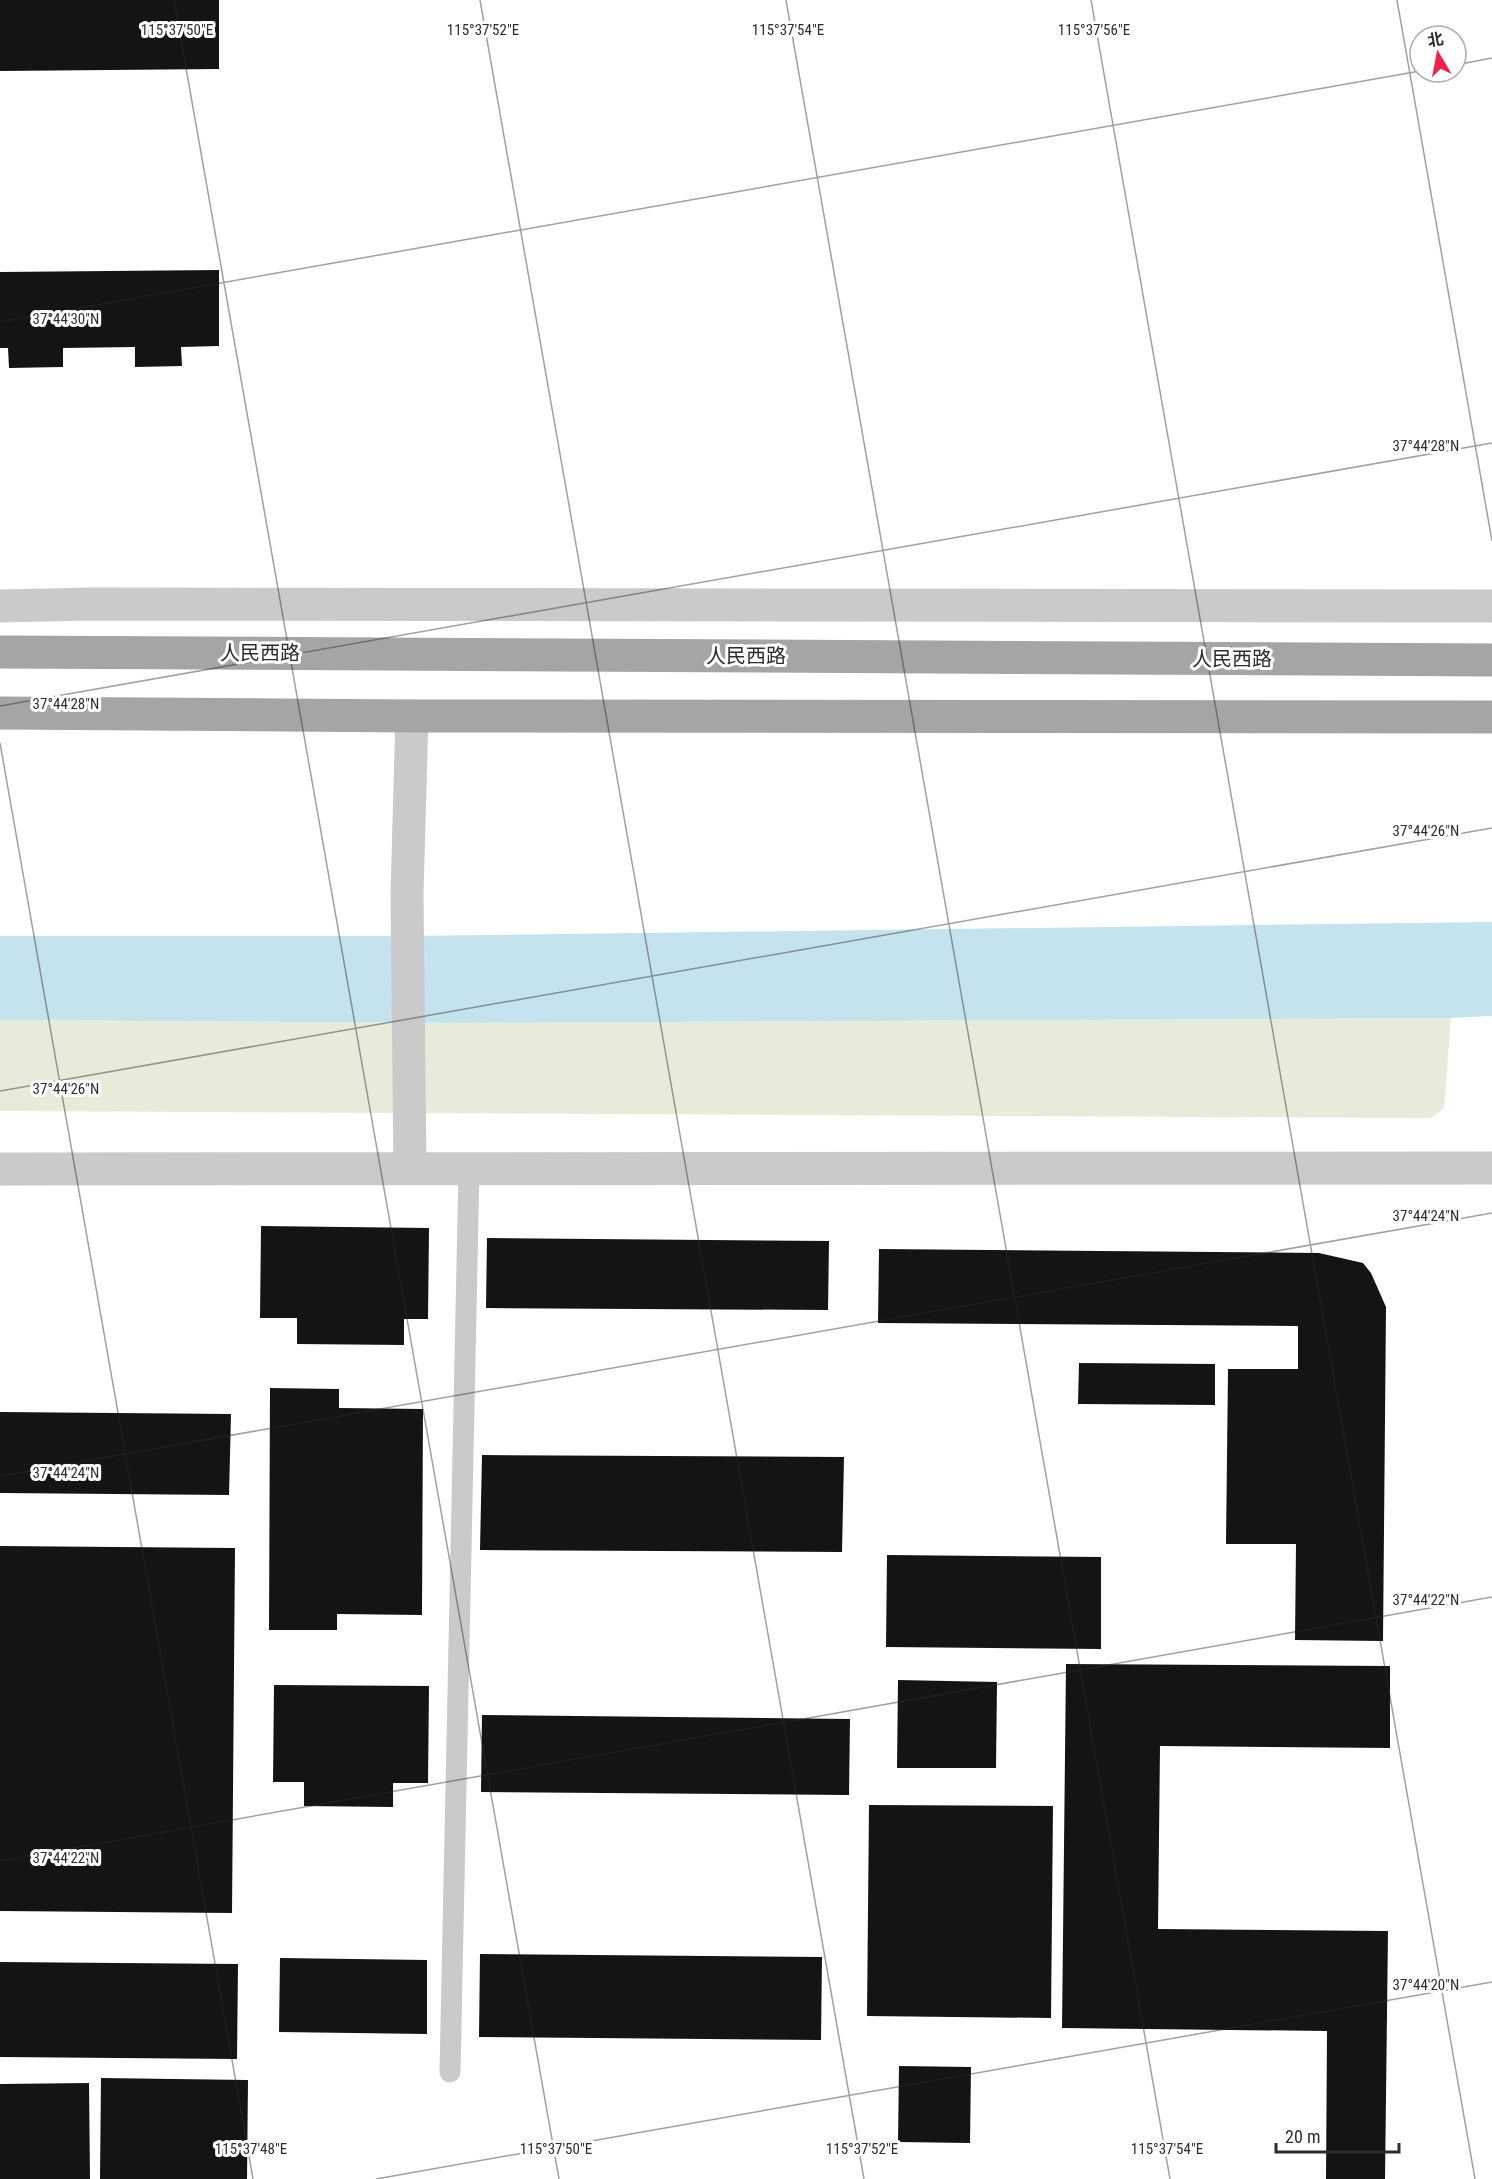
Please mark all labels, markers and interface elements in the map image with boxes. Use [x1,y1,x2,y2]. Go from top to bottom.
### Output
text: 115°37'50"E [141,21,213,39]
text: 115°37'52"E [447,21,519,39]
text: 115°37'54"E [752,21,824,39]
text: 115°37'56"E [1058,21,1130,39]
north arrow [1408,24,1468,84]
text: 北 [1426,29,1445,50]
text: 37°44'30"N [33,310,99,328]
text: 37°44'28"N [1393,437,1459,455]
street label: 人民西路 [220,641,300,665]
street label: 人民西路 [706,644,786,668]
street label: 人民西路 [1192,647,1272,671]
text: 37°44'28"N [33,695,99,713]
text: 37°44'26"N [1393,822,1459,840]
text: 37°44'26"N [33,1080,99,1098]
text: 37°44'24"N [1393,1207,1459,1225]
text: 37°44'24"N [33,1464,99,1482]
text: 37°44'22"N [1393,1591,1459,1609]
text: 37°44'22"N [33,1849,99,1867]
text: 37°44'20"N [1393,1976,1459,1994]
scale bar [1276,2116,1399,2154]
text: 20 m [1285,2126,1320,2147]
text: 115°37'48"E [215,2140,287,2158]
text: 115°37'50"E [520,2140,592,2158]
text: 115°37'52"E [826,2140,898,2158]
text: 115°37'54"E [1131,2140,1203,2158]

